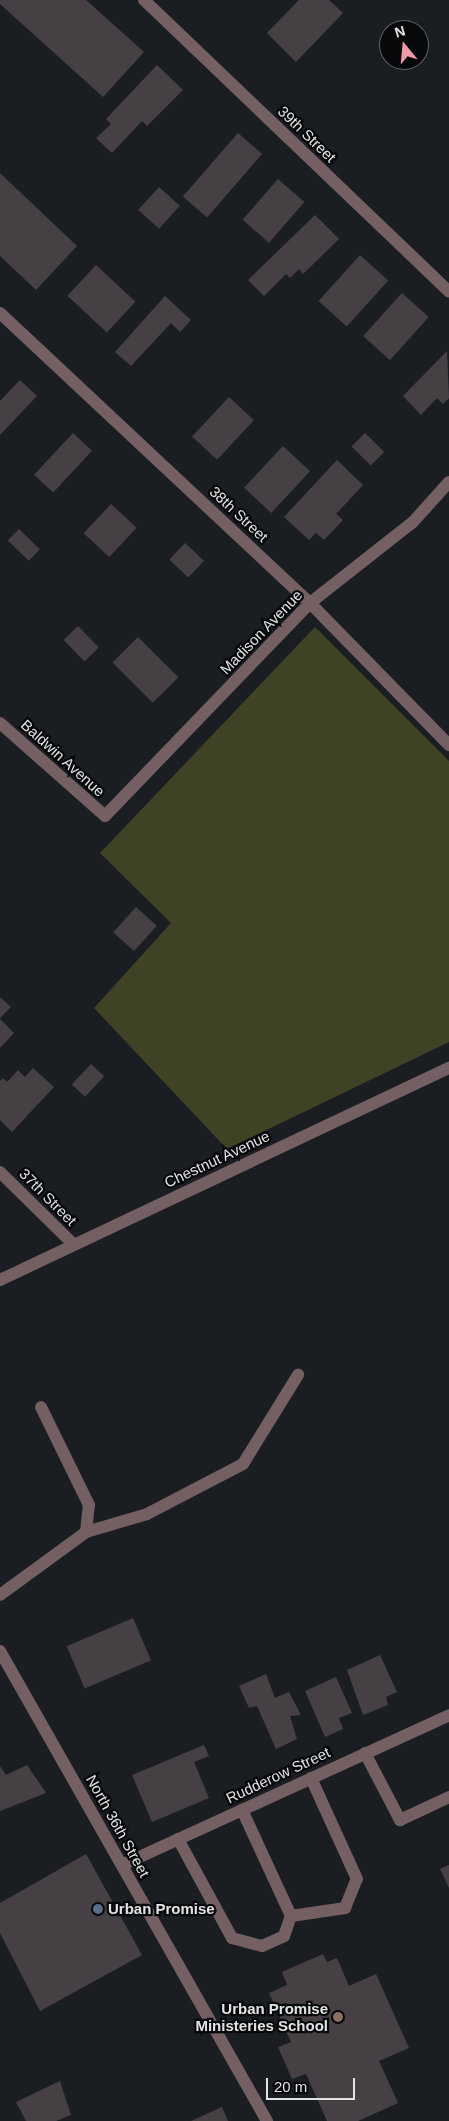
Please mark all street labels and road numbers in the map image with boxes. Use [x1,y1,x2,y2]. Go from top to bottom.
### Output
street label: 39th Street [274,102,340,166]
street label: 38th Street [206,482,272,546]
street label: Madison Avenue [216,586,306,678]
street label: Baldwin Avenue [17,715,109,801]
street label: Chestnut Avenue [161,1127,273,1191]
street label: 37th Street [16,1165,80,1229]
street label: Rudderow Street [223,1743,333,1807]
street label: North 36th Street [82,1772,154,1880]

